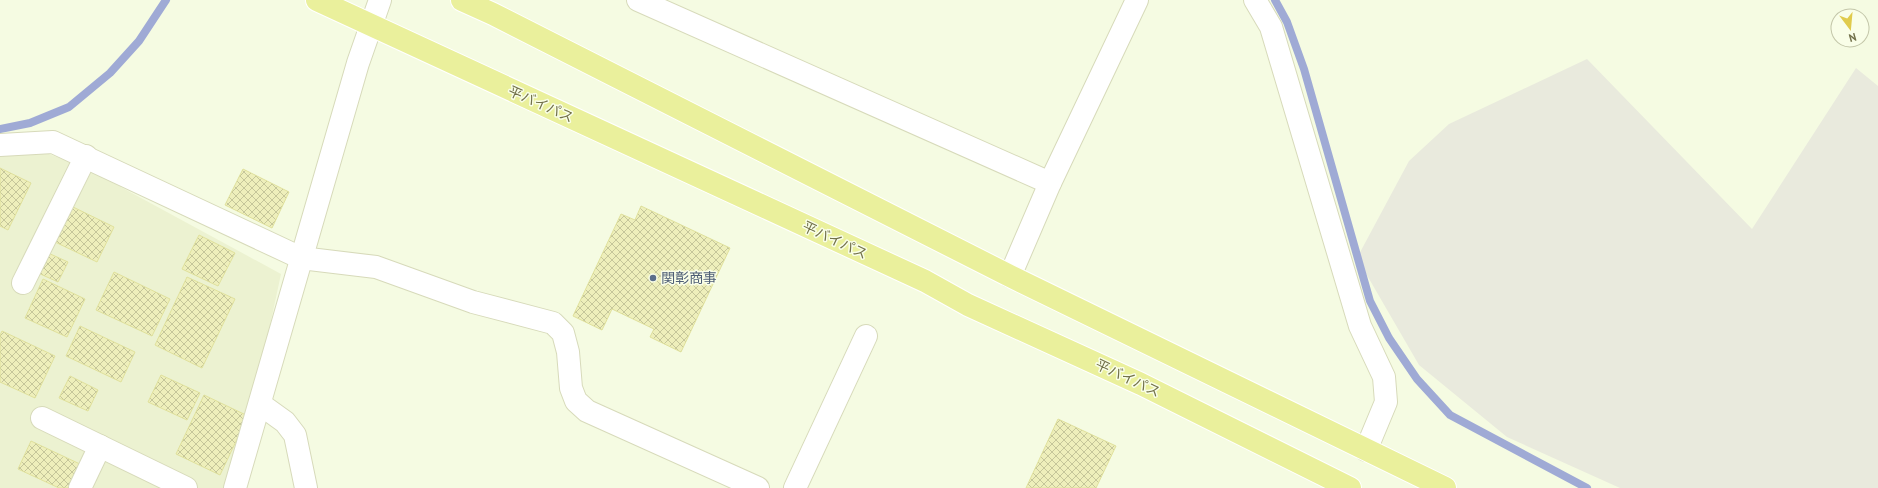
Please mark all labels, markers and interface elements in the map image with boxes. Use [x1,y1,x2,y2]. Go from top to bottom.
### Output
north arrow [1830,8,1870,48]
text: N [1847,30,1858,45]
street label: 平バイパス [505,82,577,126]
street label: 平バイパス [800,217,870,263]
place label: 関彰商事 [661,269,717,287]
marker: 関彰商事 [648,273,658,283]
street label: 平バイパス [1093,355,1163,401]

